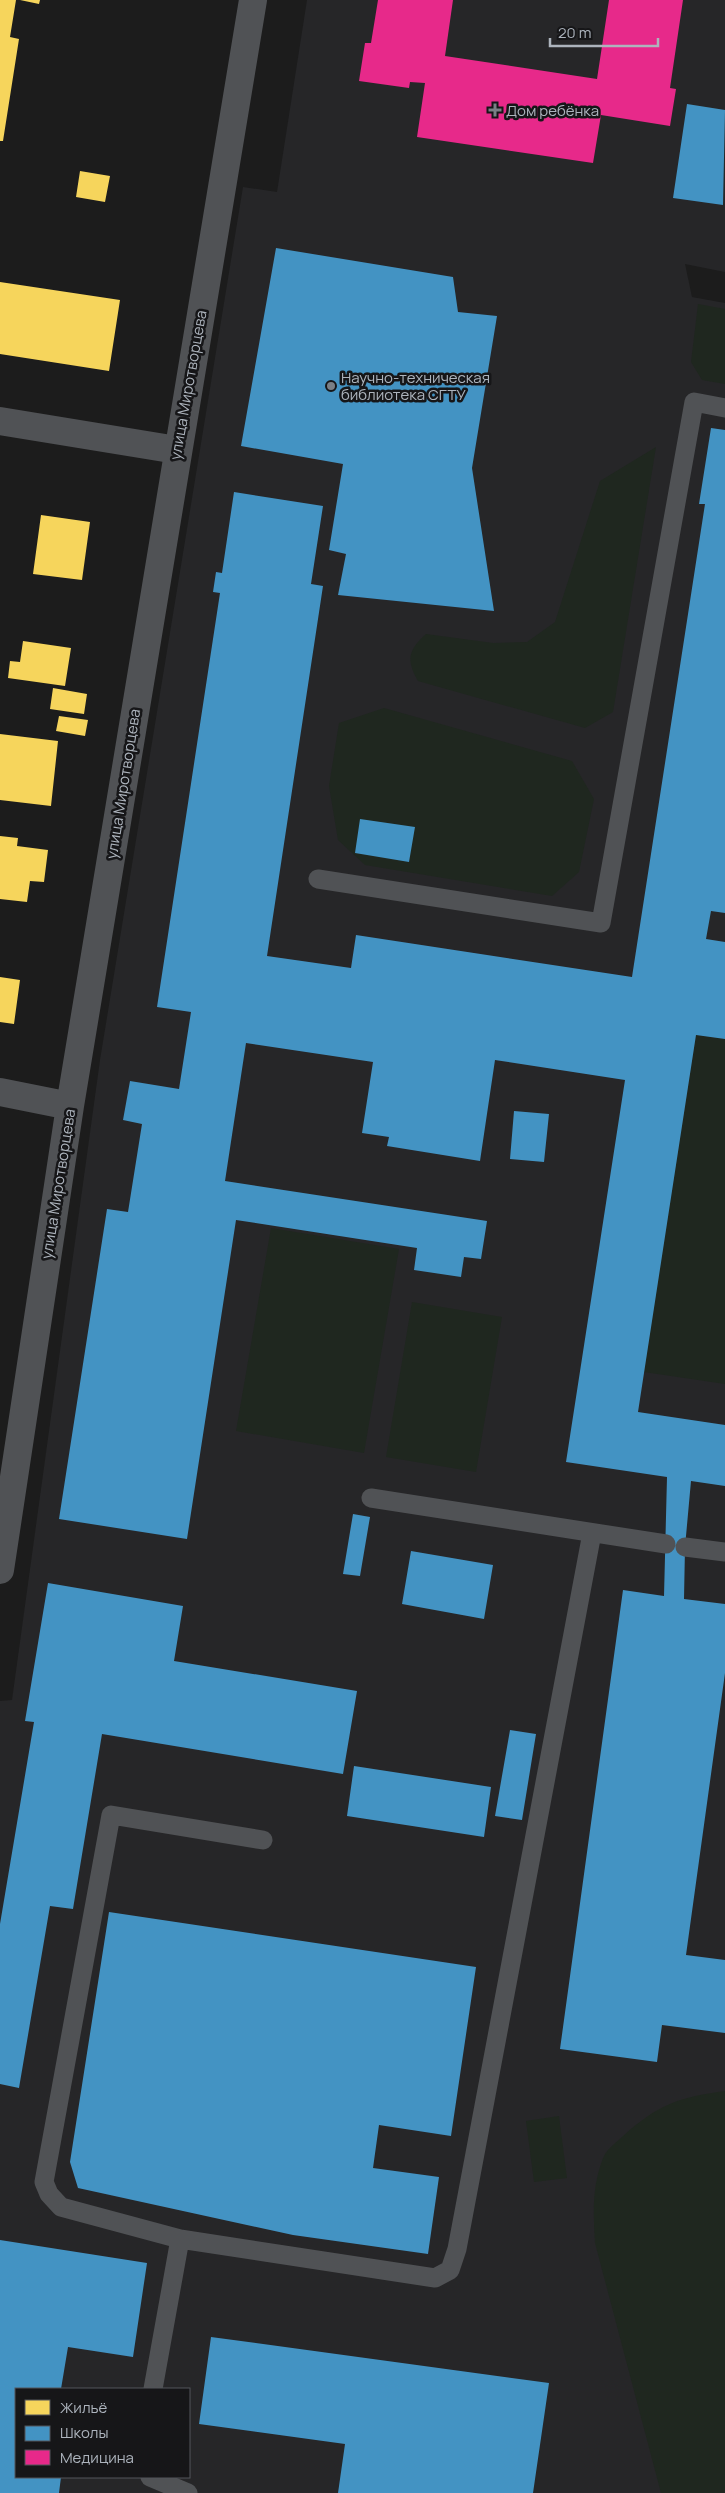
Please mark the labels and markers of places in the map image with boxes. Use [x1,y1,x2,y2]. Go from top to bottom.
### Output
place label: Дом ребёнка [506,100,599,121]
marker: Дом ребёнка [488,103,502,117]
place label: Научно-техническая библиотека СГТУ [341,367,490,405]
marker: Научно-техническая библиотека СГТУ [325,380,337,392]

